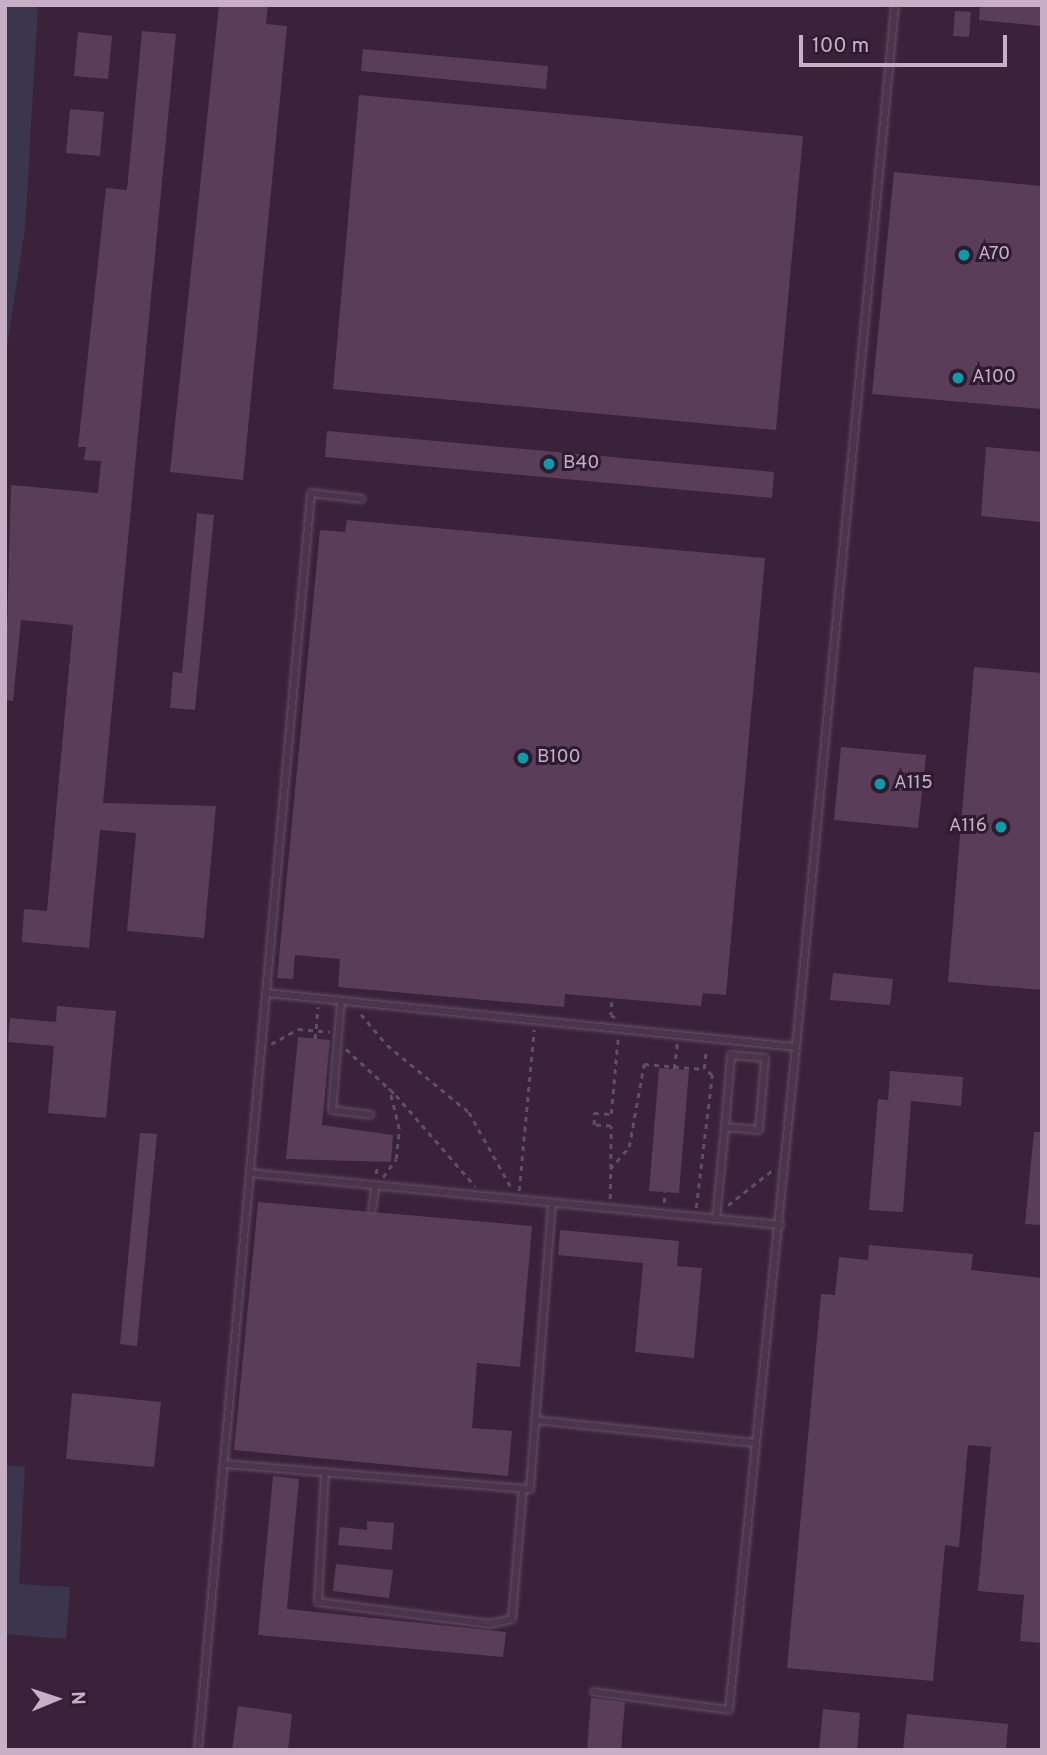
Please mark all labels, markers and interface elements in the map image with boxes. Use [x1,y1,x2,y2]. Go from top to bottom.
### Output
scale bar [802,21,1010,65]
text: 100 m [812,33,869,60]
place label: A70 [978,244,1010,266]
marker: A70 [956,247,972,263]
place label: A100 [972,367,1016,389]
marker: A100 [950,370,966,386]
place label: B40 [563,453,599,475]
marker: B40 [541,456,557,472]
place label: B100 [537,747,581,769]
marker: B100 [515,750,531,766]
place label: A115 [894,773,933,795]
marker: A115 [872,776,888,792]
place label: A116 [949,816,987,838]
marker: A116 [993,819,1009,835]
north arrow [21,1664,91,1734]
text: N [65,1691,89,1706]

